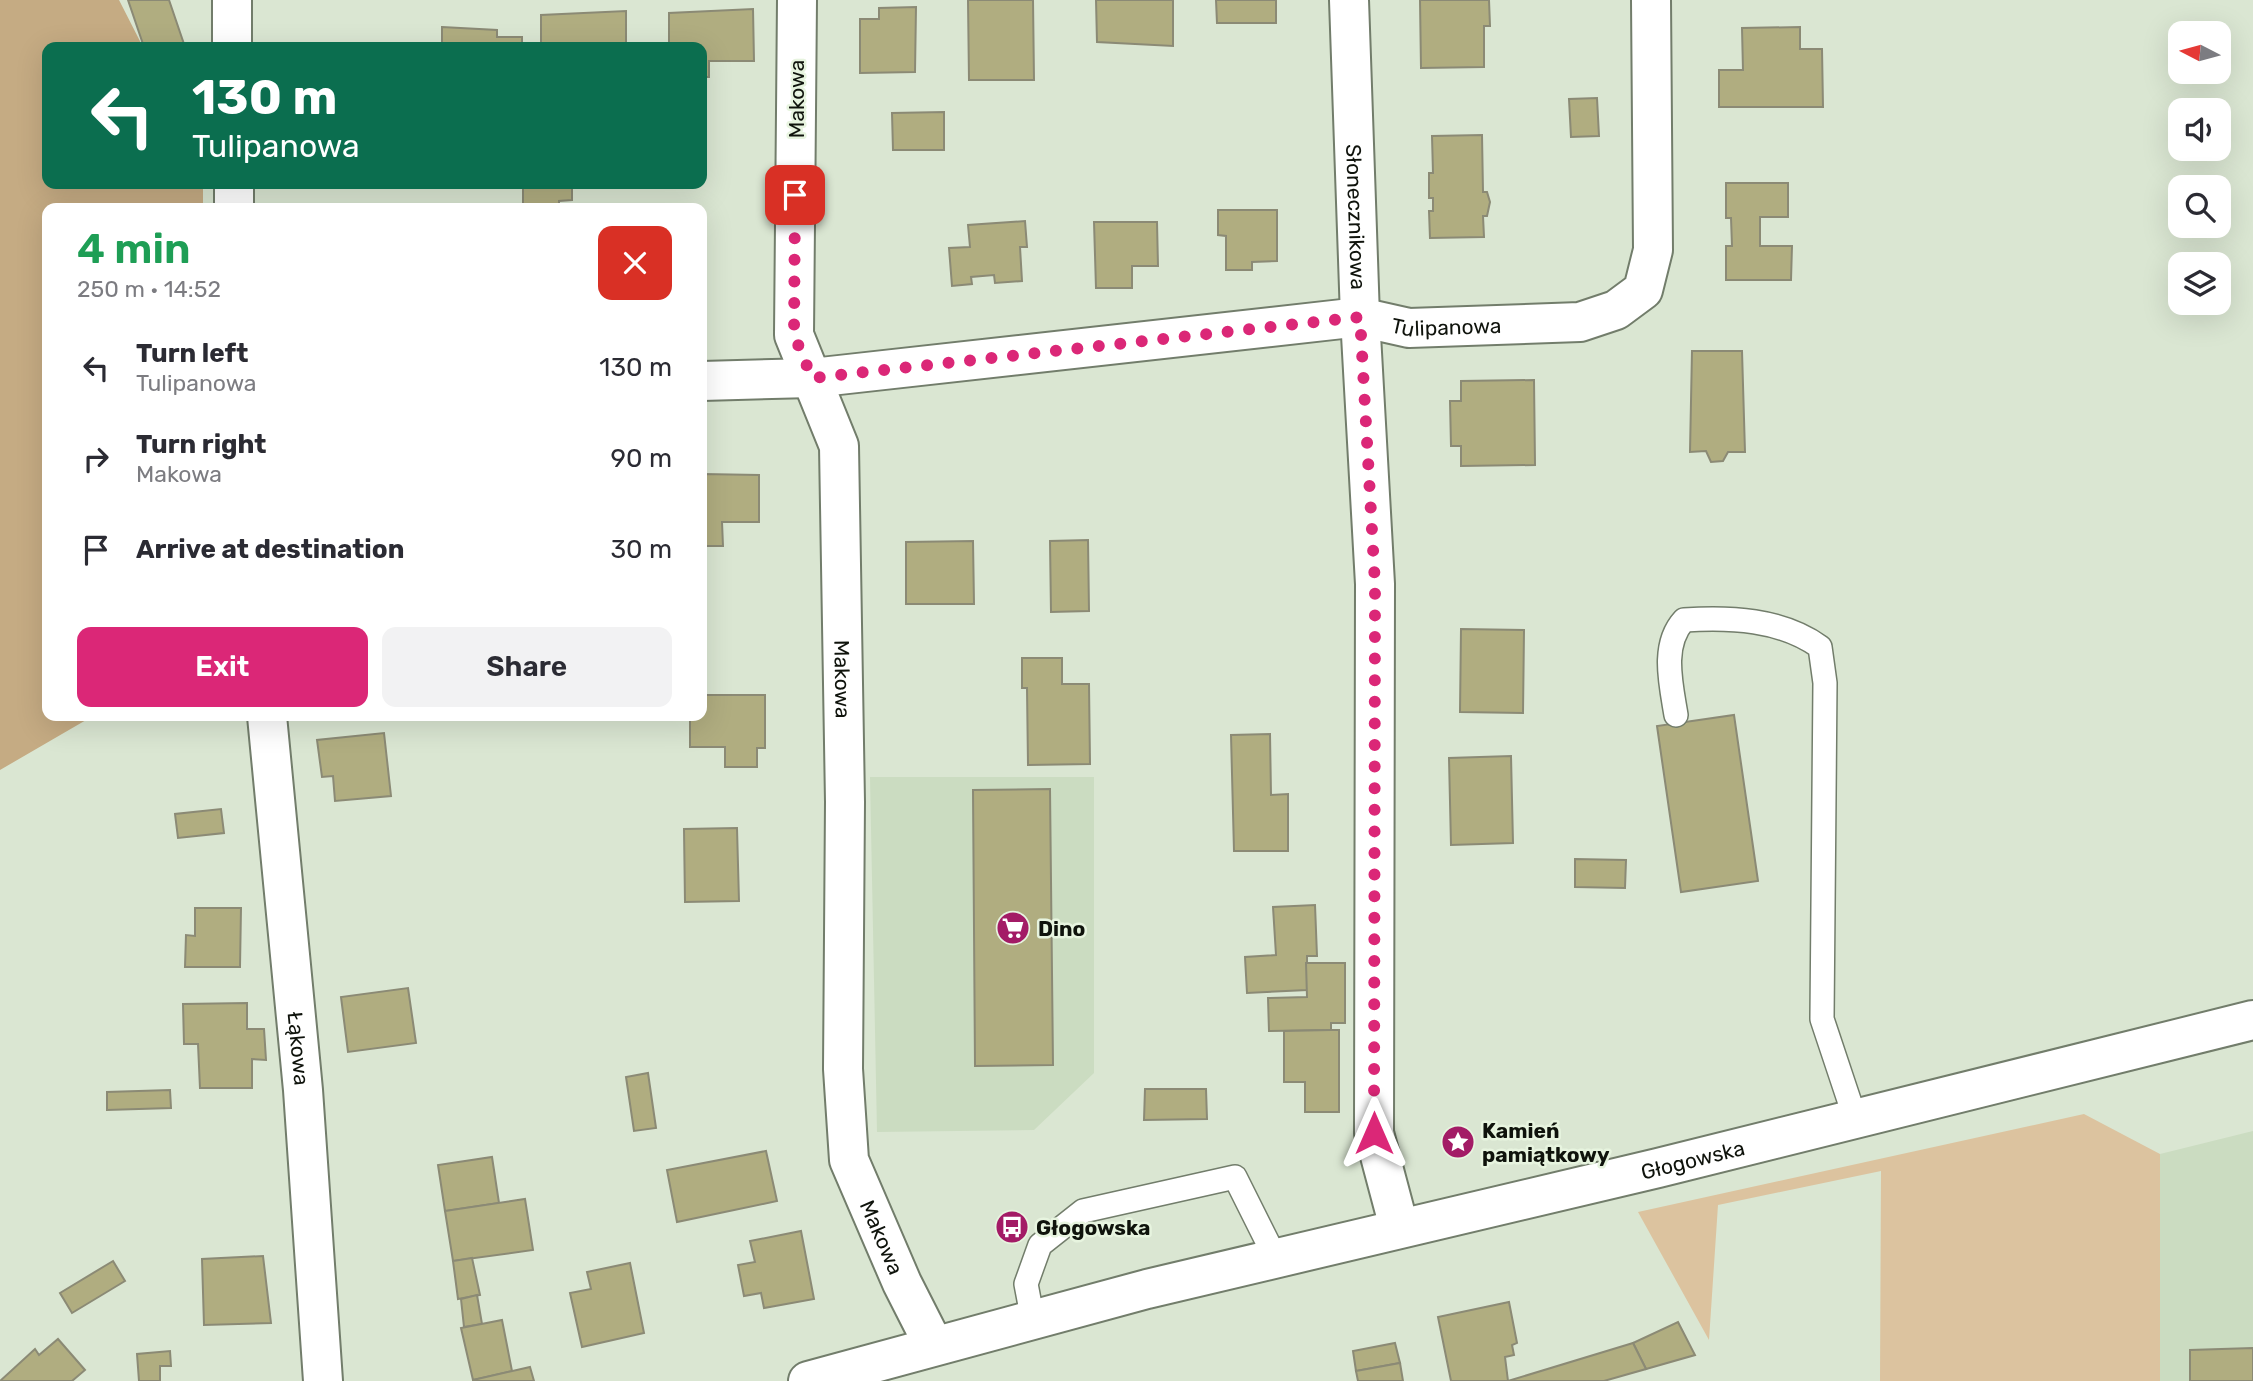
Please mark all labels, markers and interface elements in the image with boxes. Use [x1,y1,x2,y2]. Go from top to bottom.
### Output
north arrow [2168,21,2231,84]
map controls [2168,21,2231,315]
street label: Makowa [784,60,809,138]
text: 130 m [192,68,337,126]
icon: left [77,70,168,161]
button: sound [2168,98,2231,161]
text: Tulipanowa [192,127,360,165]
street label: Słonecznikowa [1342,144,1372,290]
pin [765,165,825,225]
button: search [2168,175,2231,238]
icon: arrive [776,176,814,214]
text: 4 min [77,224,191,274]
button: close [598,226,672,300]
button: layers [2168,252,2231,315]
text: 250 m · 14:52 [77,275,221,303]
street label: Tulipanowa [1389,312,1502,341]
text: Turn left [136,338,248,369]
icon: left [77,349,115,387]
text: 130 m [599,352,672,383]
text: Tulipanowa [136,369,257,397]
text: Turn right [136,429,266,460]
icon: right [77,440,115,478]
text: 90 m [611,443,672,474]
text: Makowa [136,460,222,488]
icon: arrive [77,531,115,569]
text: Arrive at destination [136,534,404,565]
text: 30 m [610,534,672,565]
button: Exit [77,627,368,707]
button: Share [382,627,672,707]
street label: Makowa [830,640,856,719]
supermarket icon: Dino [994,909,1032,947]
place label: Dino [1038,916,1085,941]
street label: Łąkowa [283,1011,315,1086]
position arrow [1337,1096,1411,1170]
place label: Kamień pamiątkowy [1482,1118,1610,1167]
place icon: Kamień pamiątkowy [1439,1123,1477,1161]
street label: Głogowska [1638,1134,1747,1184]
street label: Makowa [855,1196,909,1278]
bus stop icon: Głogowska [993,1208,1031,1246]
place label: Głogowska [1036,1215,1150,1240]

